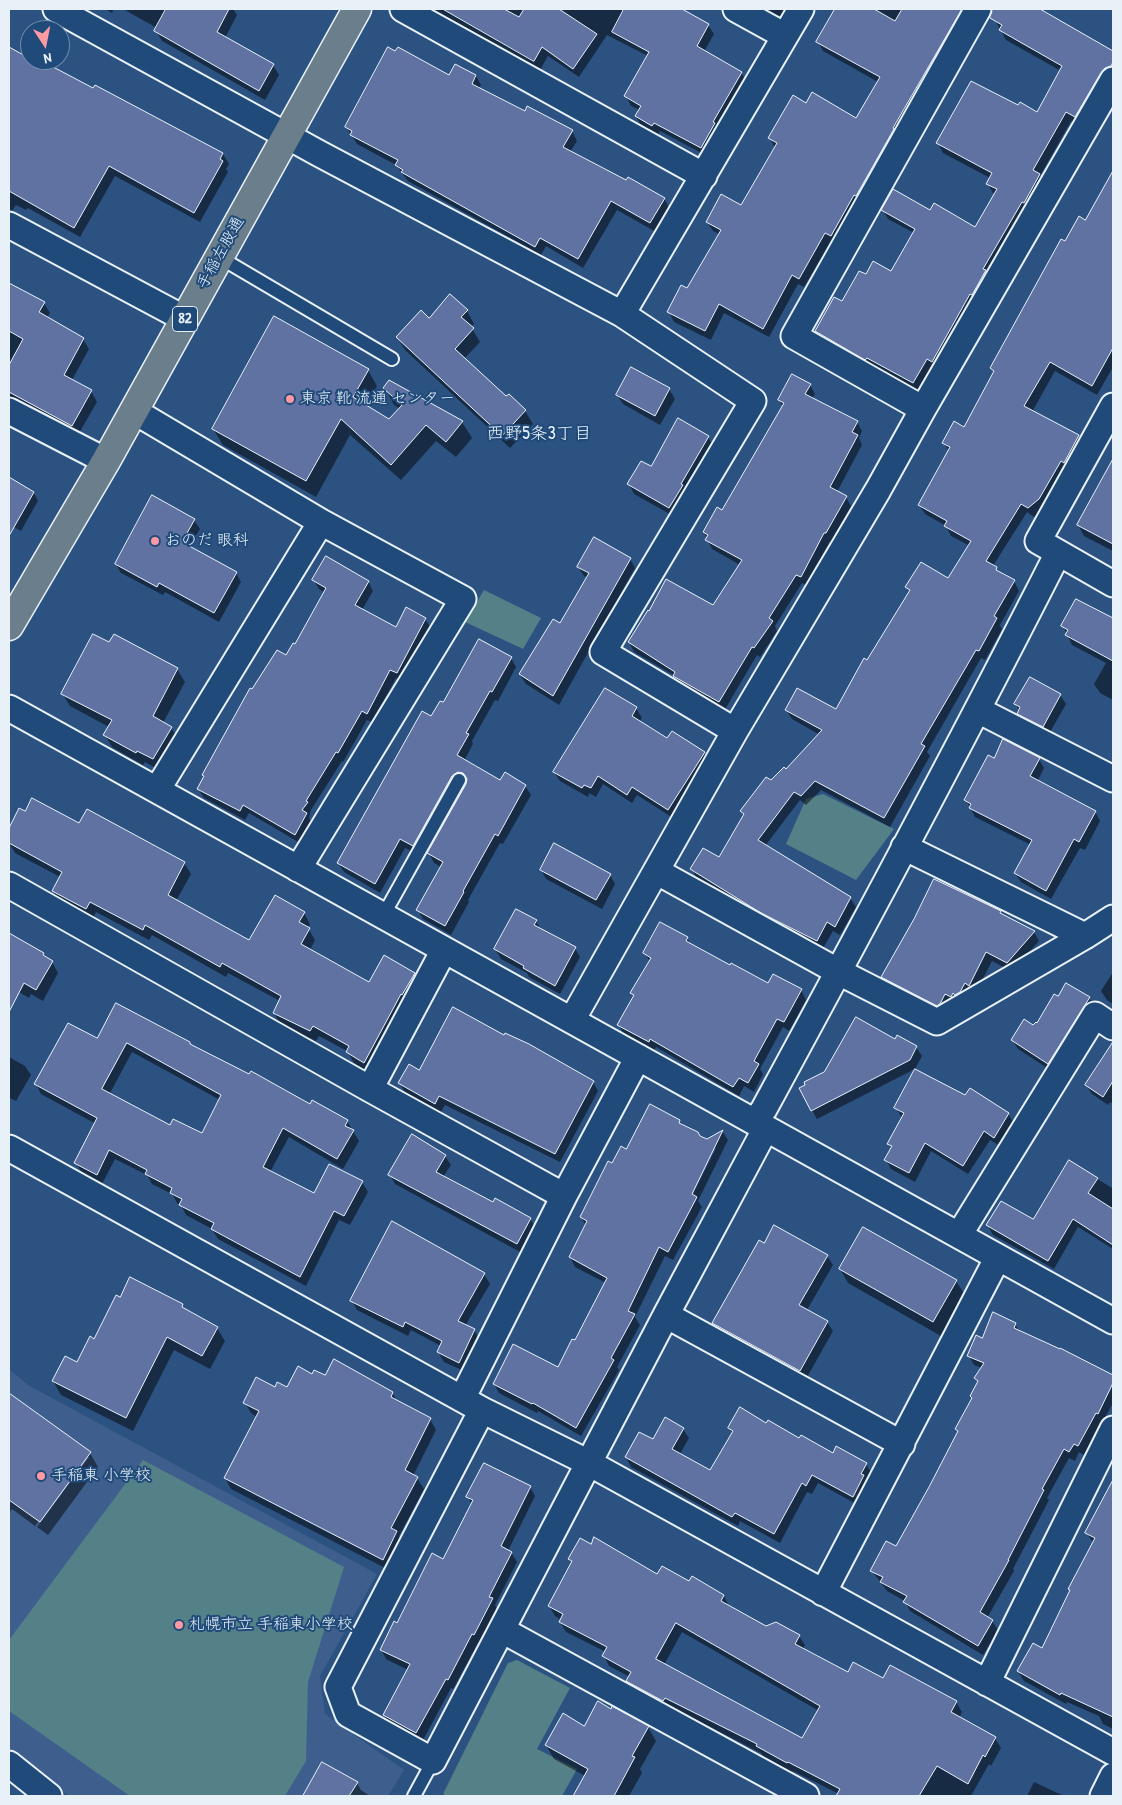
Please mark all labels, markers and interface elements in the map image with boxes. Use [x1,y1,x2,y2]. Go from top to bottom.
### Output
north arrow [20,20,70,70]
text: N [42,49,53,69]
street label: 手稲左股通 [193,213,249,293]
road number: 82 [172,306,198,332]
place label: 東京 靴 流通 センター [300,389,455,409]
marker: 東京 靴 流通 センター [284,393,296,405]
district label: 西野5条3丁目 [486,423,592,445]
place label: おのだ 眼科 [165,531,249,551]
marker: おのだ 眼科 [149,535,161,547]
place label: 手稲東 小学校 [51,1466,151,1486]
marker: 手稲東 小学校 [35,1470,47,1482]
place label: 札幌市立 手稲東小学校 [189,1615,353,1635]
marker: 札幌市立 手稲東小学校 [173,1619,185,1631]

